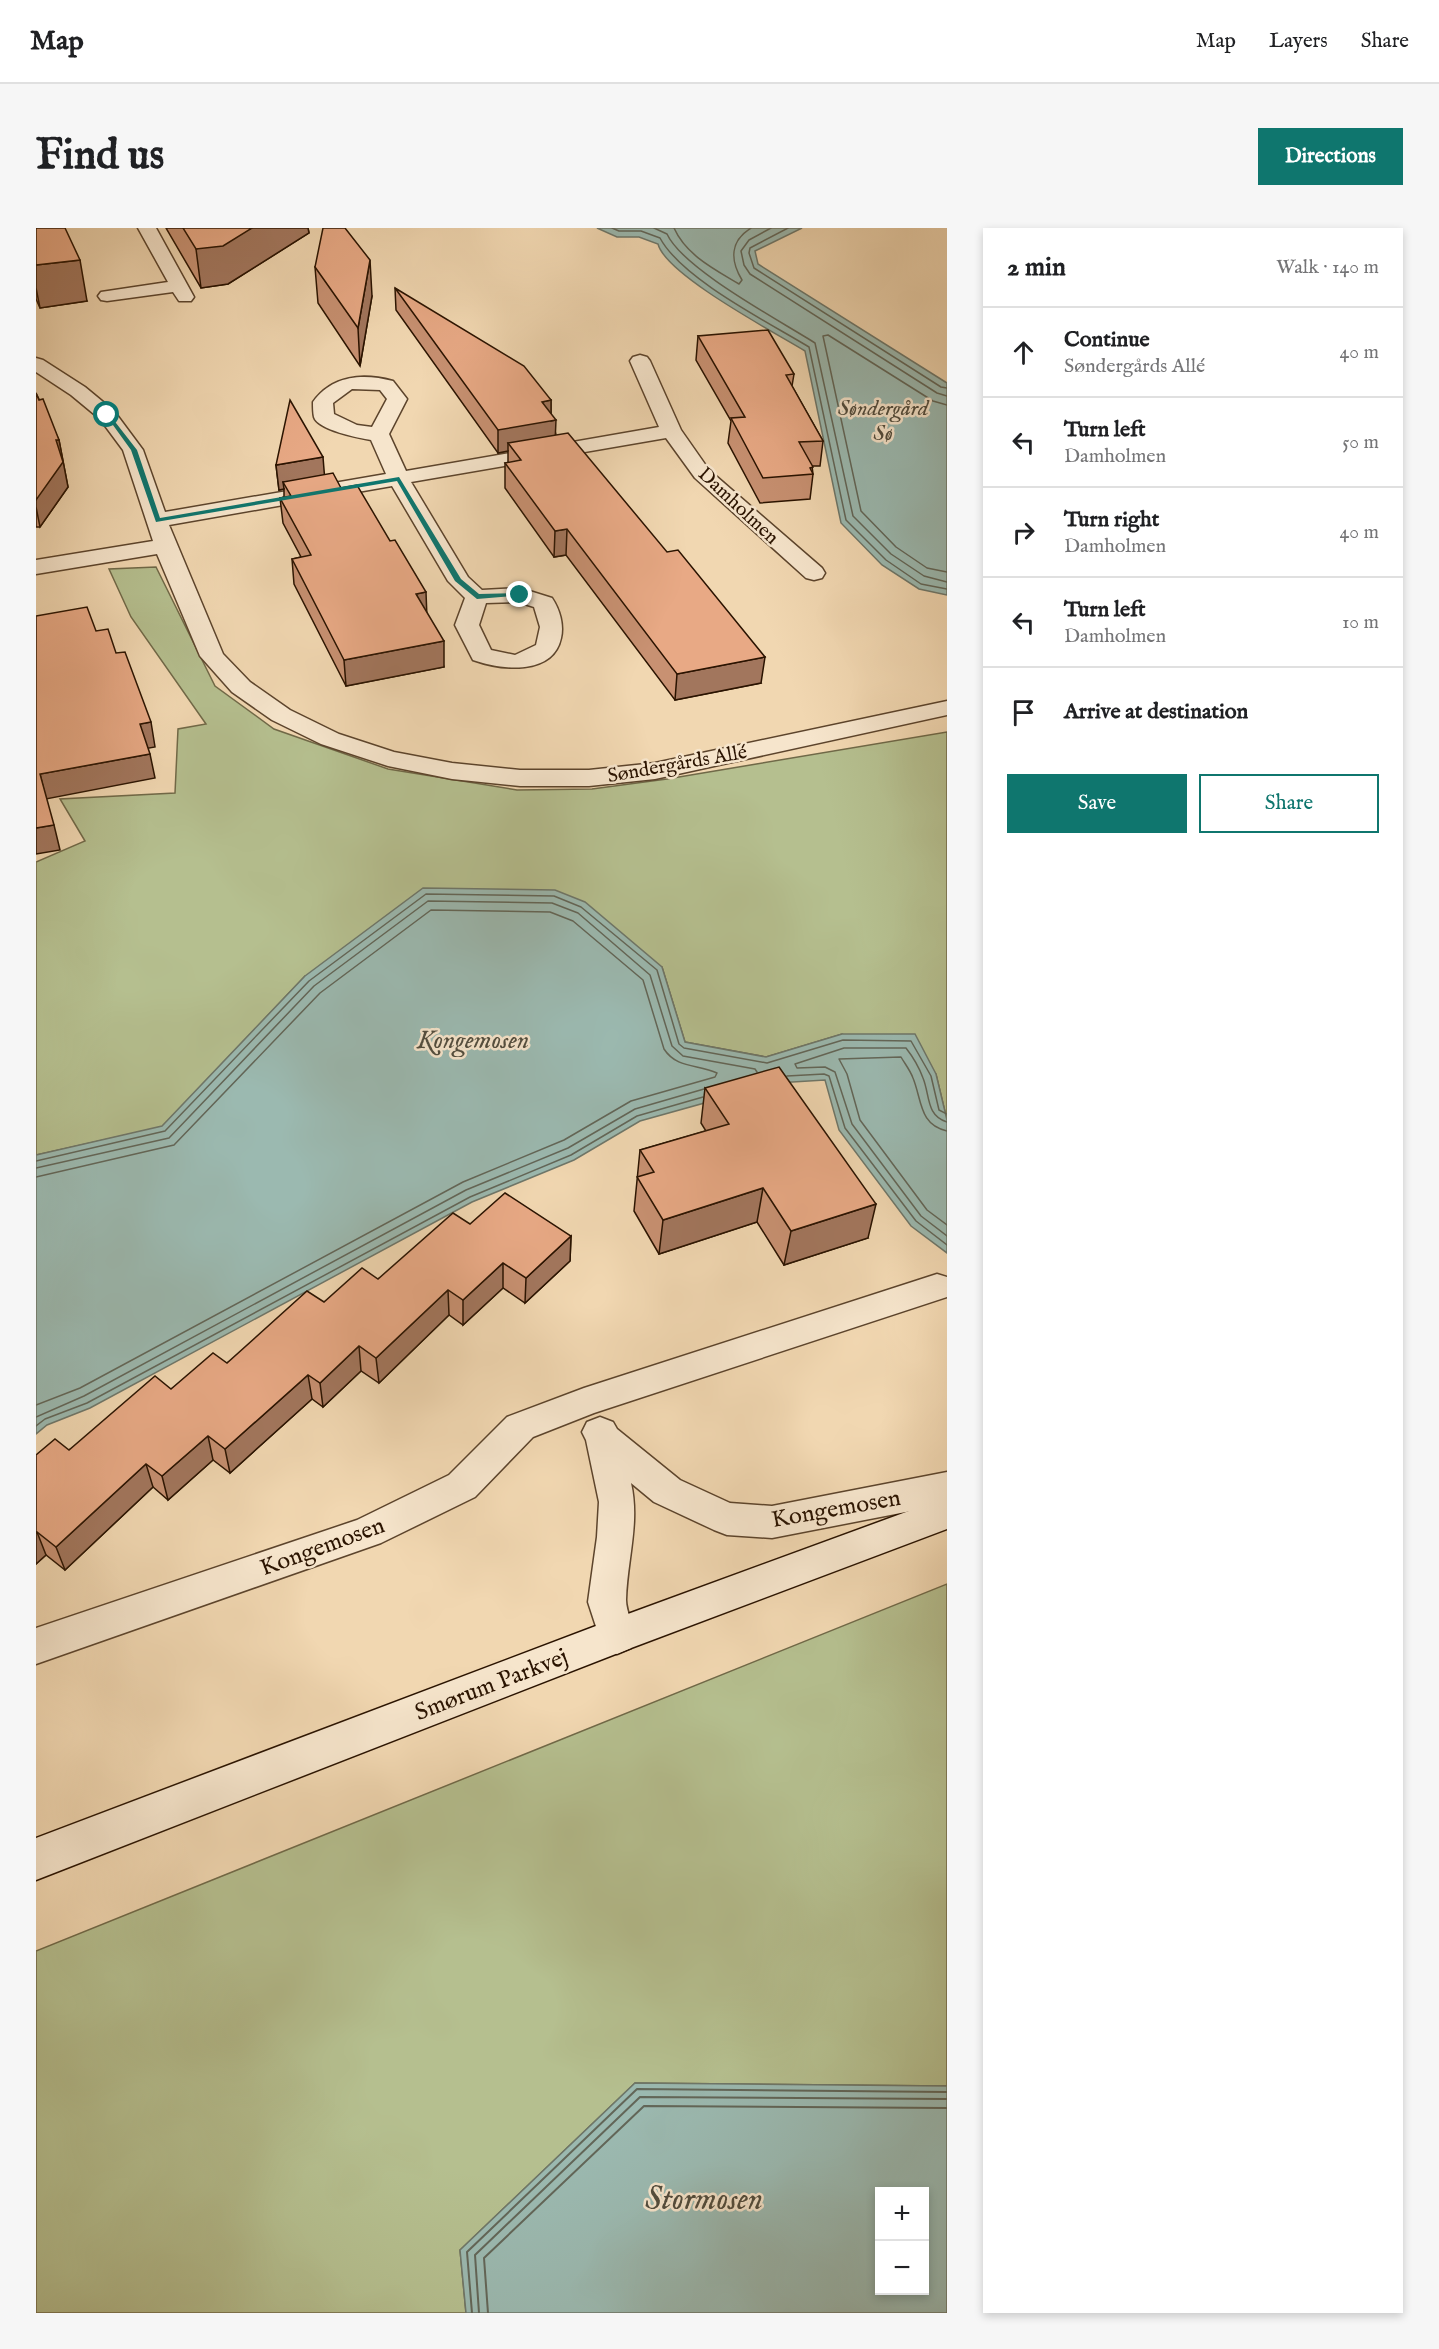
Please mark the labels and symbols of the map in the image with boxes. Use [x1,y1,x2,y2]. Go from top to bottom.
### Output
water label: Søndergård Sø [838,395,930,448]
route start [93,401,119,427]
street label: Damholmen [692,462,784,550]
route end [506,581,532,607]
street label: Søndergårds Allé [606,740,749,789]
water label: Kongemosen [416,1024,529,1058]
street label: Kongemosen [769,1483,903,1536]
street label: Kongemosen [256,1510,389,1584]
street label: Smørum Parkvej [411,1642,572,1729]
water label: Stormosen [645,2180,763,2221]

